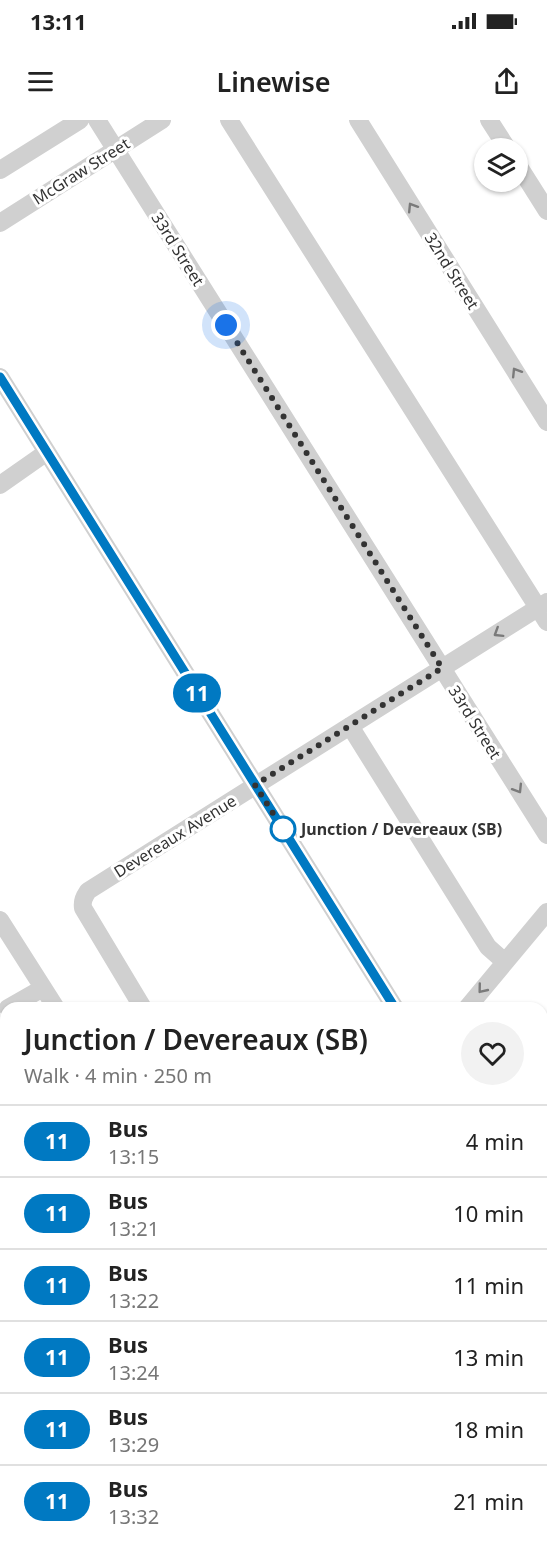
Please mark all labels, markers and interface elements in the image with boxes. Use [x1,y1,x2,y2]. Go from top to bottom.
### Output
text: 13:11 [30,6,87,36]
text: Linewise [216,63,331,100]
icon: menu [24,65,57,98]
icon: share [490,65,523,98]
street label: McGraw Street [28,132,134,210]
map controls [474,138,528,192]
button: layers [474,138,528,192]
one-way arrow [408,203,420,213]
street label: 33rd Street [147,208,210,290]
street label: 32nd Street [420,228,484,314]
your location [211,310,241,340]
one-way arrow [511,368,523,378]
one-way arrow [493,625,504,636]
line badge: 11 [170,674,224,712]
text: 11 [185,679,209,707]
street label: 33rd Street [444,681,507,763]
one-way arrow [510,783,522,793]
street label: Devereaux Avenue [110,789,240,883]
marker: Junction / Devereaux (SB) [270,816,296,842]
place label: Junction / Devereaux (SB) [299,818,502,840]
one-way arrow [479,982,490,993]
text: Junction / Devereaux (SB) [24,1020,368,1058]
button: heart [461,1022,524,1085]
text: Walk · 4 min · 250 m [24,1062,212,1089]
text: Bus [108,1113,148,1143]
text: 4 min [466,1126,524,1156]
text: 11 [45,1127,69,1155]
text: 13:15 [108,1143,159,1170]
text: Bus [108,1185,148,1215]
text: 10 min [453,1198,524,1228]
text: 11 [45,1199,69,1227]
text: 13:21 [108,1215,159,1242]
text: Bus [108,1257,148,1287]
text: 11 min [453,1270,524,1300]
text: 11 [45,1271,69,1299]
text: 13:22 [108,1287,159,1314]
text: Bus [108,1329,148,1359]
text: 13 min [453,1342,524,1372]
text: 11 [45,1343,69,1371]
text: 13:24 [108,1359,159,1386]
text: Bus [108,1401,148,1431]
text: 18 min [453,1414,524,1444]
text: 11 [45,1415,69,1443]
text: 13:29 [108,1431,159,1458]
text: Bus [108,1473,148,1503]
text: 21 min [453,1486,524,1516]
text: 11 [45,1487,69,1515]
text: 13:32 [108,1503,159,1530]

